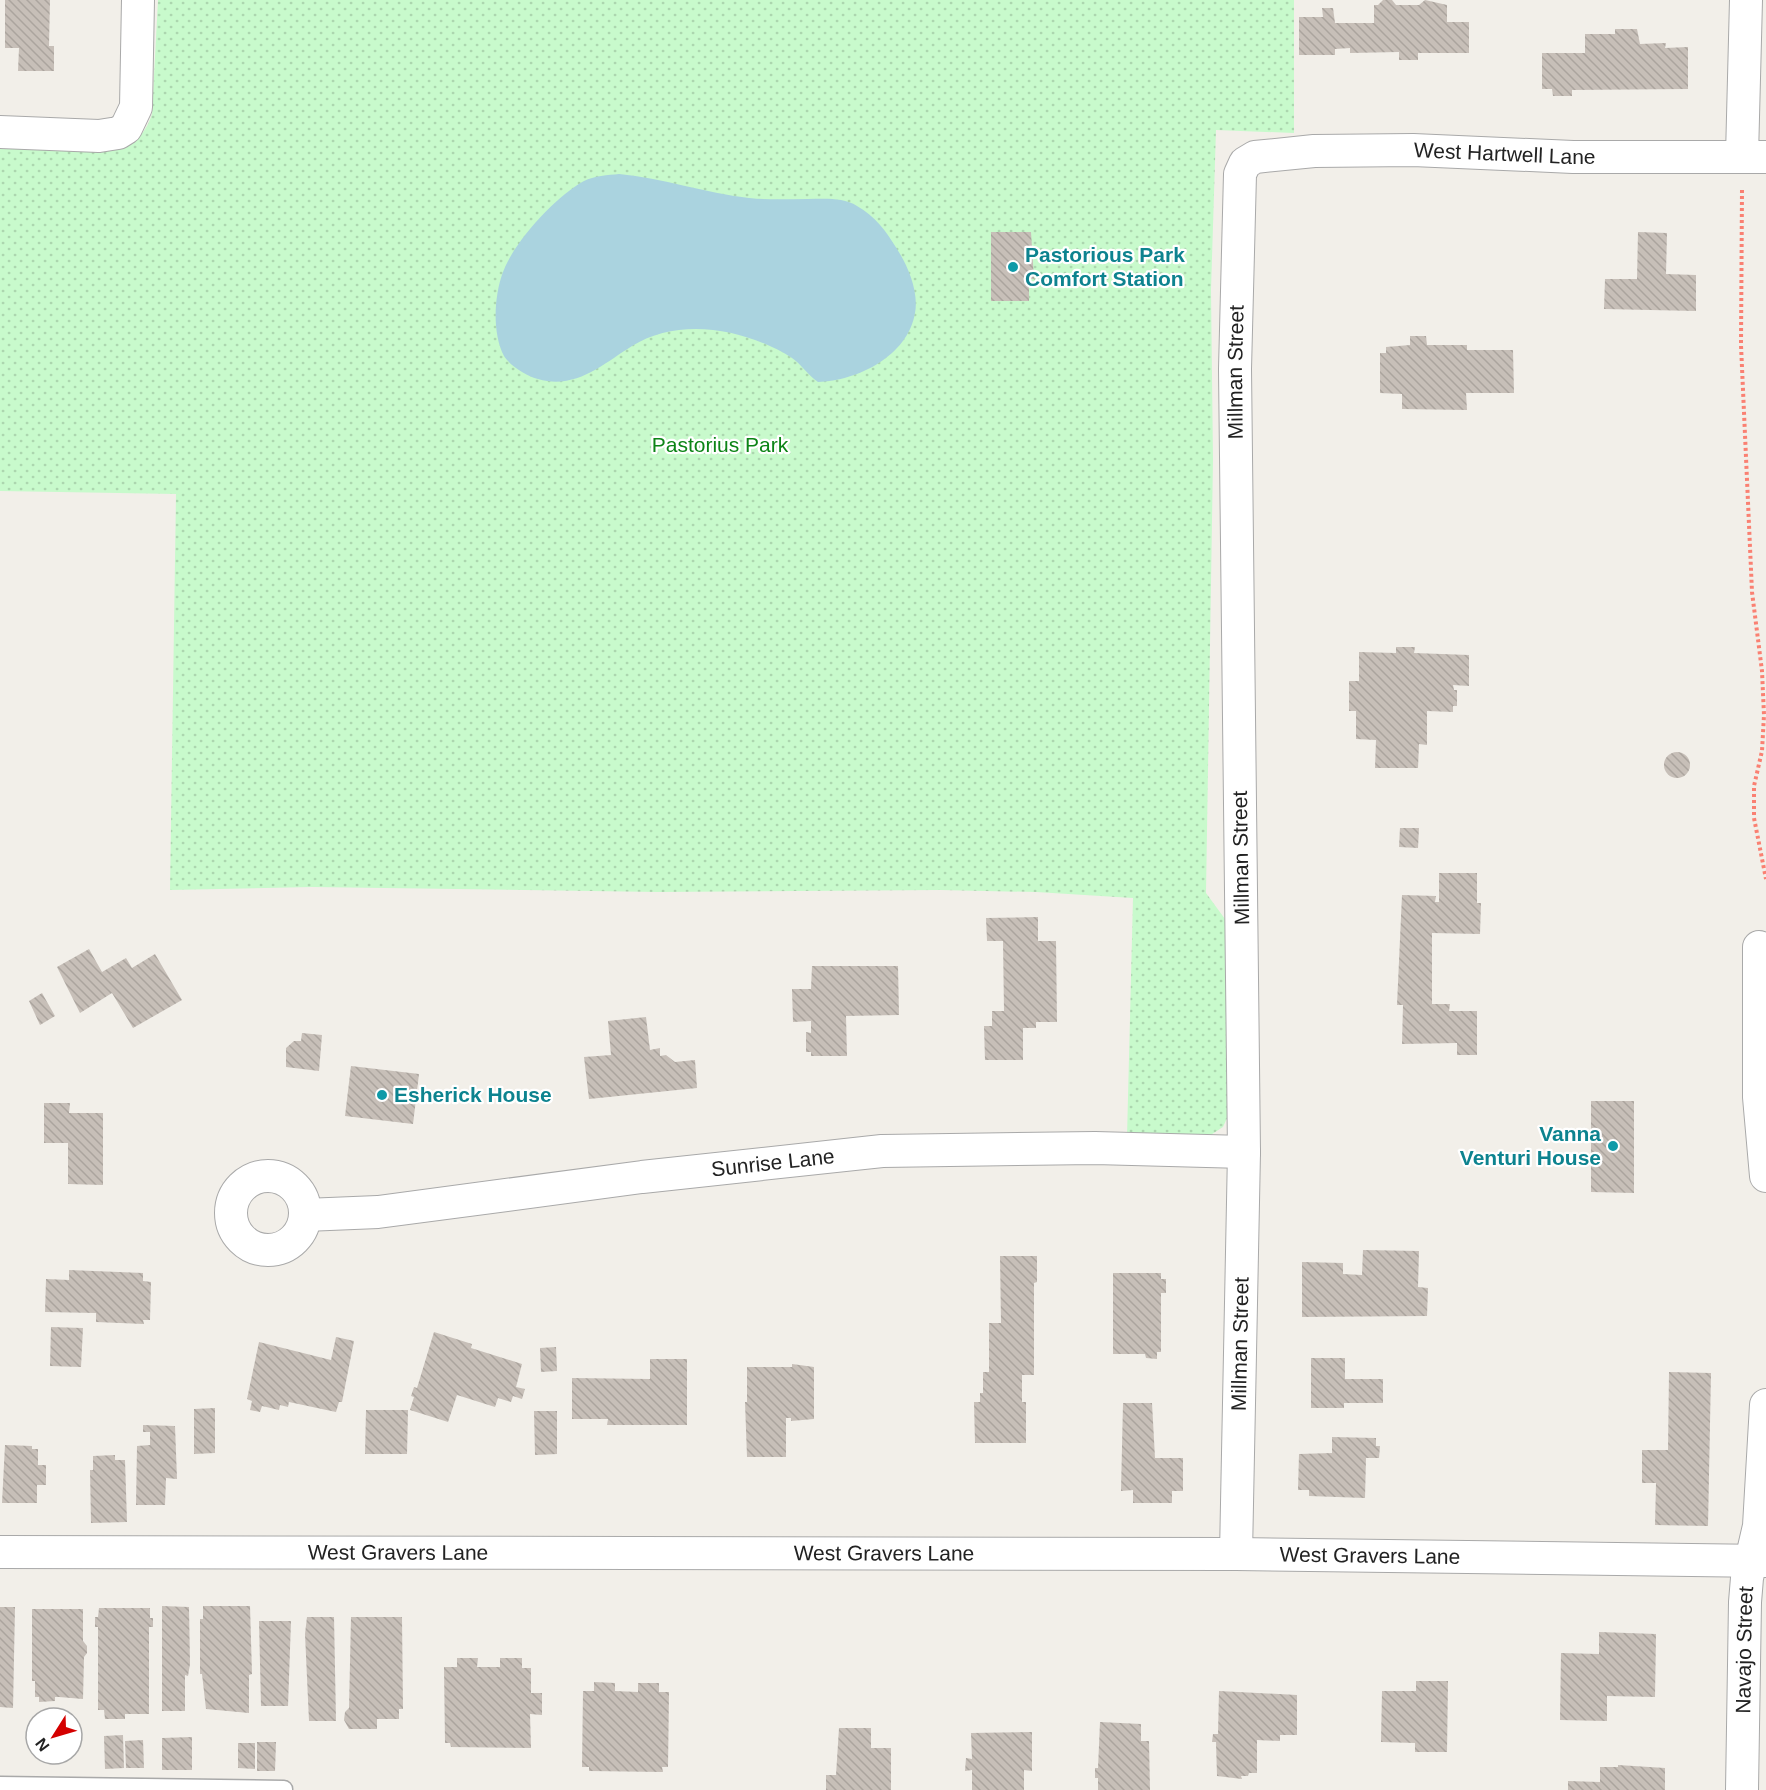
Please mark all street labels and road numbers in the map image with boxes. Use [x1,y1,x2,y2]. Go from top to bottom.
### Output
street label: West Hartwell Lane [1413,138,1596,168]
street label: Millman Street [1223,305,1248,439]
street label: Millman Street [1228,791,1253,925]
street label: Sunrise Lane [710,1144,836,1180]
street label: Millman Street [1227,1277,1253,1411]
street label: West Gravers Lane [308,1540,488,1564]
street label: West Gravers Lane [794,1541,974,1565]
street label: West Gravers Lane [1280,1543,1460,1568]
street label: Navajo Street [1731,1585,1757,1714]

